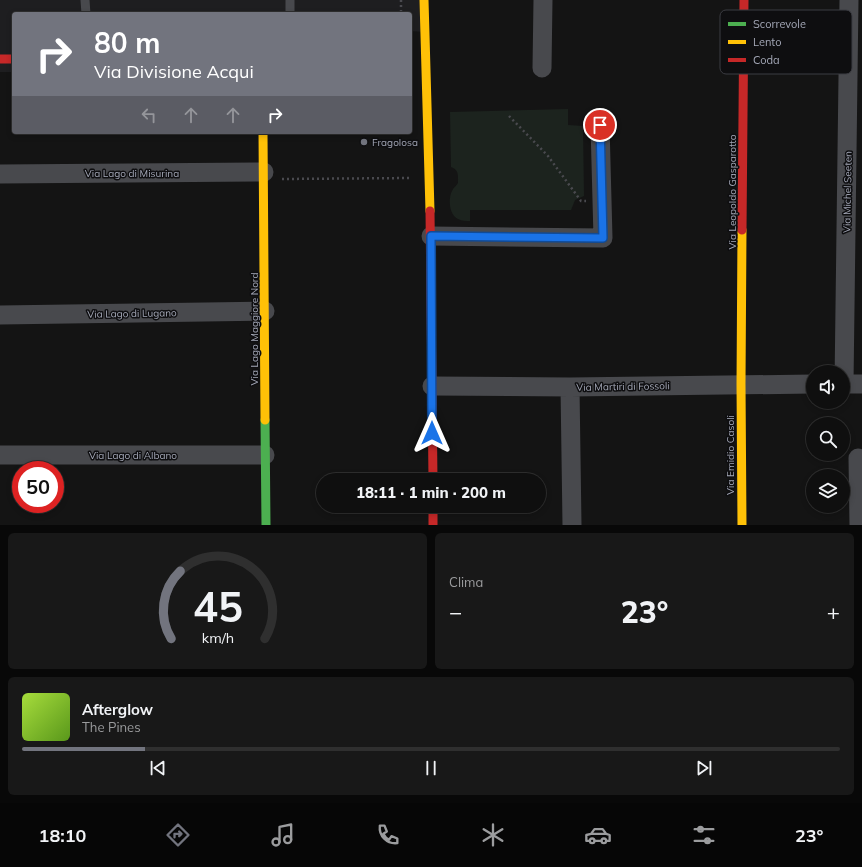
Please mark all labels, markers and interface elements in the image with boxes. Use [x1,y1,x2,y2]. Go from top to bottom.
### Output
legend [720,10,852,74]
text: Scorrevole [753,17,806,31]
text: 80 m [94,25,160,60]
icon: right [28,28,80,80]
text: Lento [753,35,781,49]
text: Coda [753,53,780,67]
text: Via Divisione Acqui [94,60,254,83]
icon: left [138,104,160,126]
icon: ahead [180,104,202,126]
icon: ahead [222,104,244,126]
icon: right [264,104,286,126]
pin [583,108,617,142]
icon: arrive [589,114,611,136]
street label: Via Leopoldo Gasparotto [726,134,739,249]
place label: Fragolosa [372,136,418,149]
marker: Fragolosa [359,137,369,147]
street label: Via Michel Seeten [840,151,855,233]
street label: Via Lago di Misurina [85,167,179,180]
street label: Via Lago Maggiore Nord [248,273,261,385]
street label: Via Lago di Lugano [87,306,177,321]
map controls [806,365,850,513]
button: sound [806,365,850,409]
street label: Via Martiri di Fossoli [576,379,670,394]
position arrow [411,412,453,454]
street label: Via Emidio Casoli [724,415,737,495]
button: search [806,417,850,461]
street label: Via Lago di Albano [89,449,177,462]
speed limit sign: 50 [12,461,64,513]
button: layers [806,469,850,513]
text: 18:11 · 1 min · 200 m [356,483,506,502]
text: Clima [449,574,483,590]
text: 45 [193,580,242,632]
text: 23° [621,593,668,631]
text: − [449,598,462,626]
text: + [827,598,840,626]
text: km/h [201,629,234,647]
text: Afterglow [82,700,153,719]
text: The Pines [82,719,141,735]
icon: previous [147,757,169,779]
icon: pause [420,757,442,779]
icon: next [693,757,715,779]
icon: directions [164,821,192,849]
icon: music [269,821,297,849]
icon: phone [374,821,402,849]
icon: climate [479,821,507,849]
icon: car [584,821,612,849]
icon: filters [690,821,718,849]
text: 18:10 [39,824,86,847]
text: 23° [795,824,823,847]

